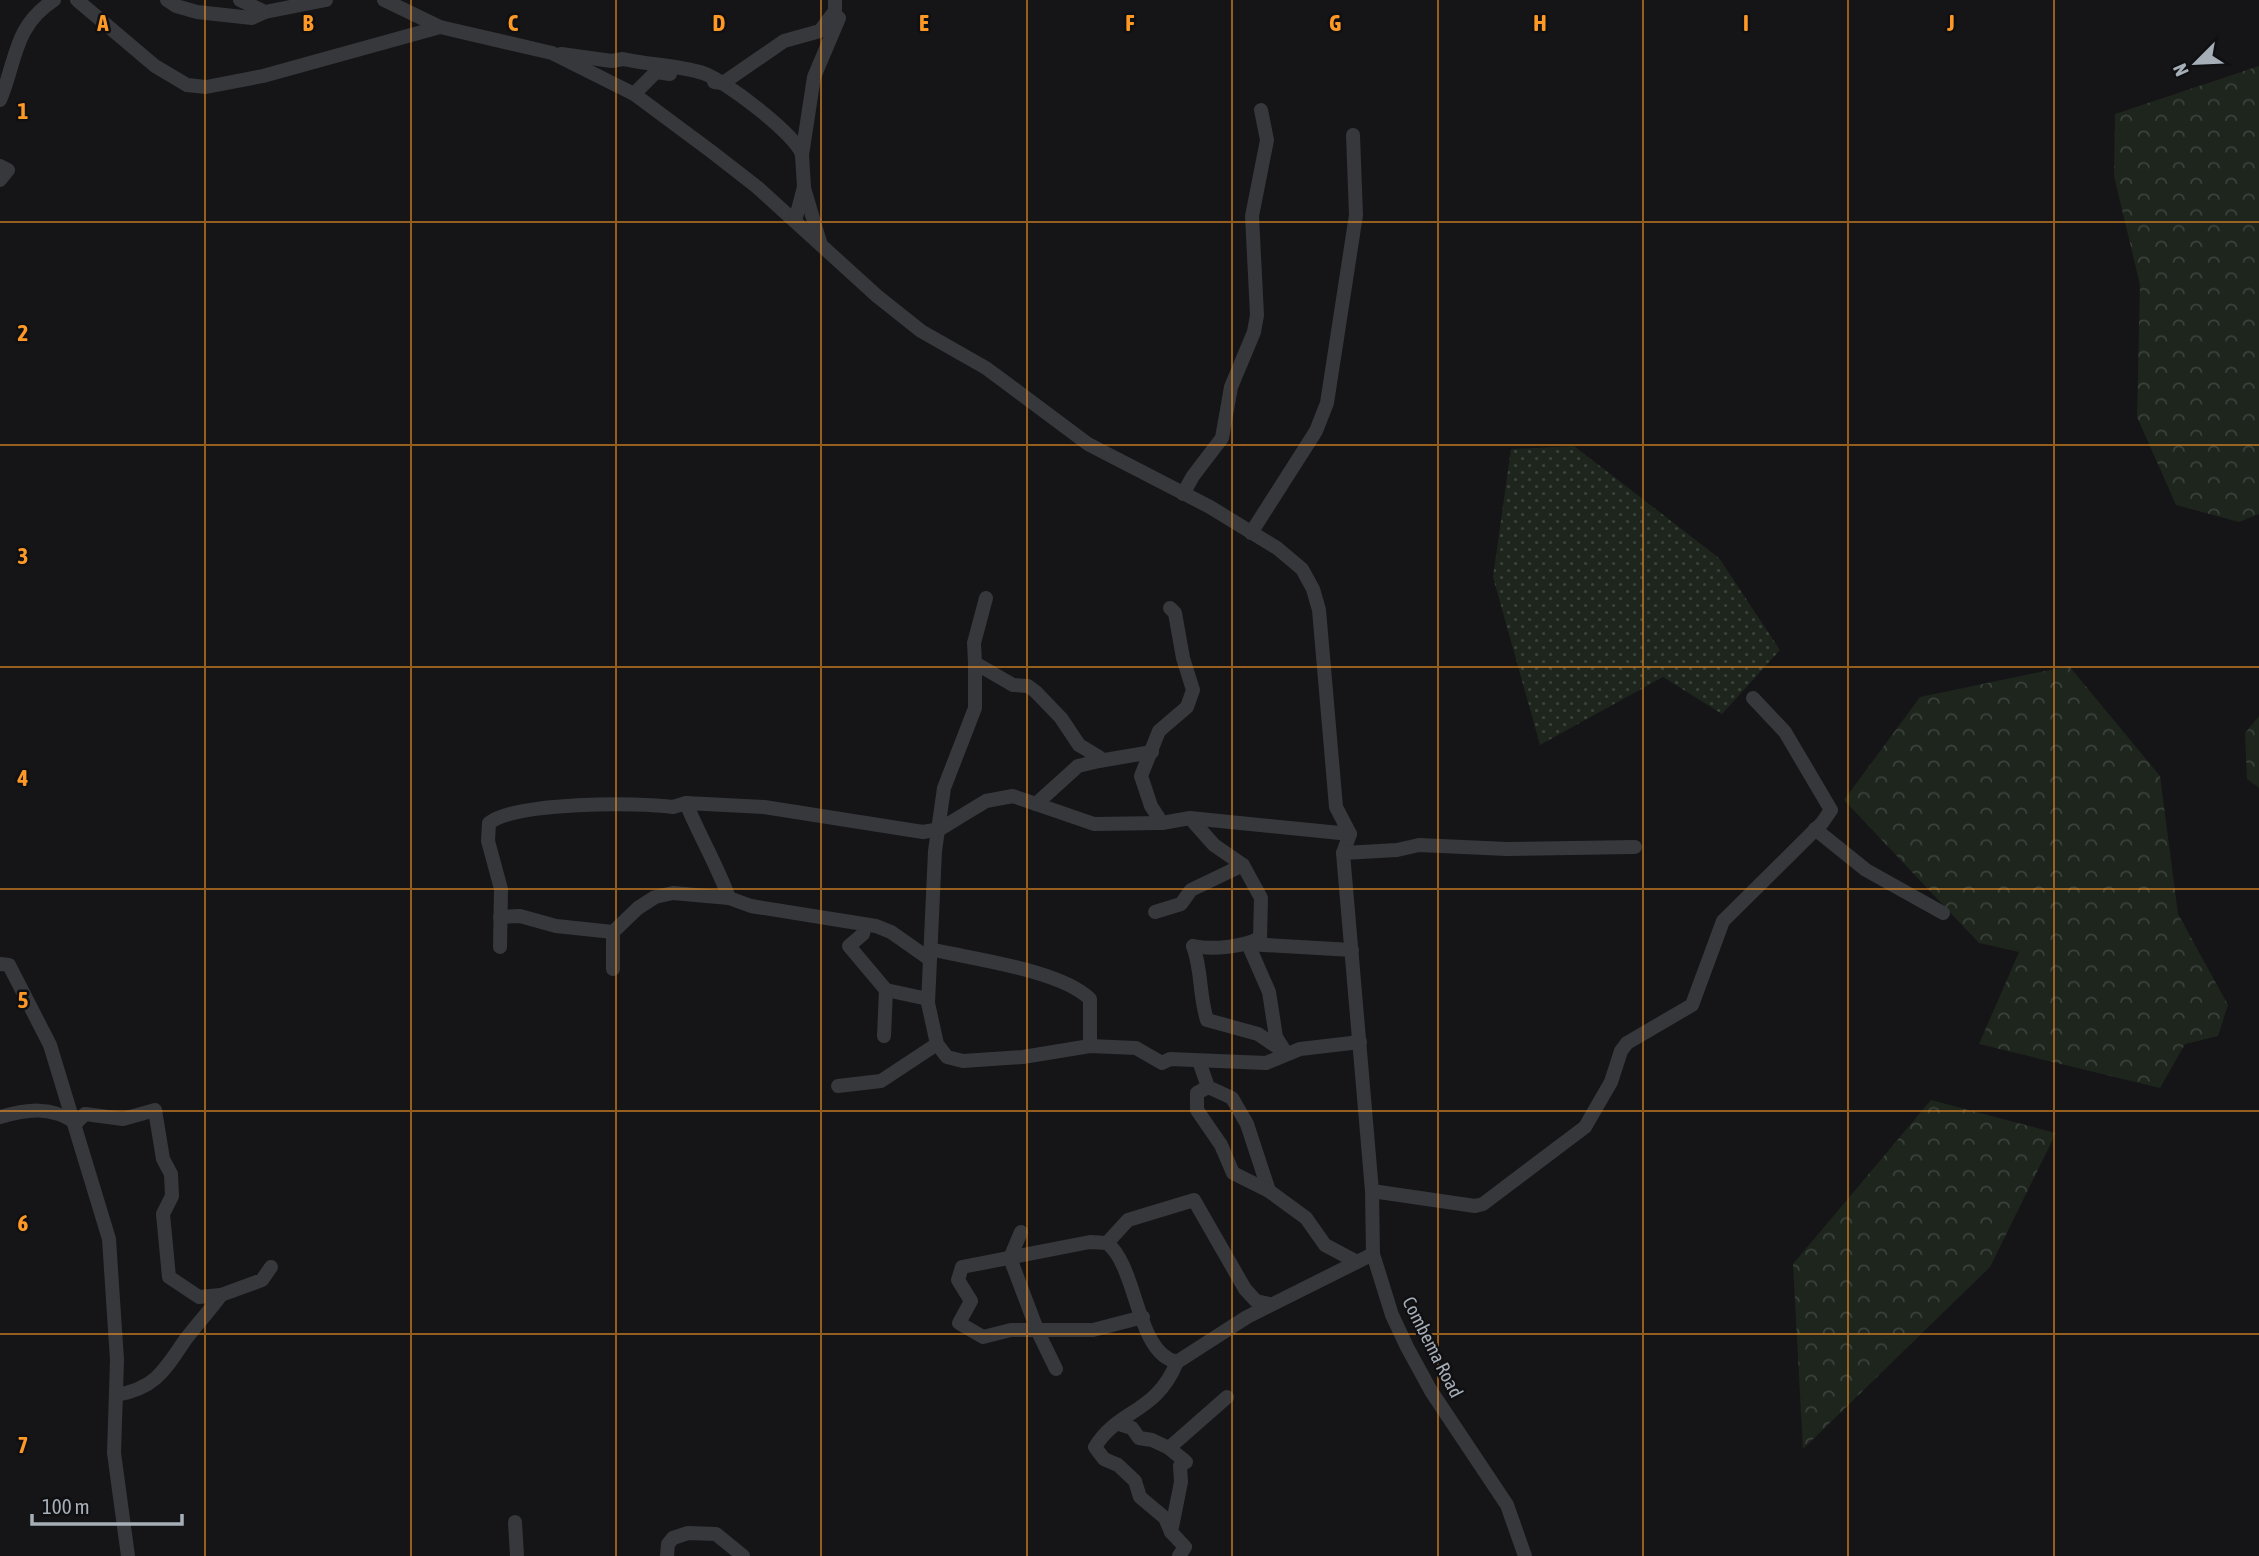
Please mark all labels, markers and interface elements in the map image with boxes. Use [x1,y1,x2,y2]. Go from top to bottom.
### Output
text: A [96,10,109,36]
text: B [303,10,314,36]
text: C [508,10,519,36]
text: D [713,10,726,36]
text: E [919,10,929,36]
text: F [1125,10,1135,36]
text: G [1329,10,1341,36]
text: H [1533,10,1547,36]
text: I [1743,10,1749,36]
text: J [1946,10,1955,36]
north arrow [2161,28,2231,98]
text: N [2168,60,2193,80]
text: 1 [18,98,29,124]
text: 2 [18,320,28,346]
text: 3 [18,543,28,569]
text: 4 [17,765,29,791]
text: 5 [18,987,29,1013]
text: 6 [18,1210,29,1236]
street label: Combema Road [1398,1293,1468,1401]
text: 7 [18,1432,28,1458]
scale bar [32,1482,182,1526]
text: 100 m [42,1494,90,1518]

